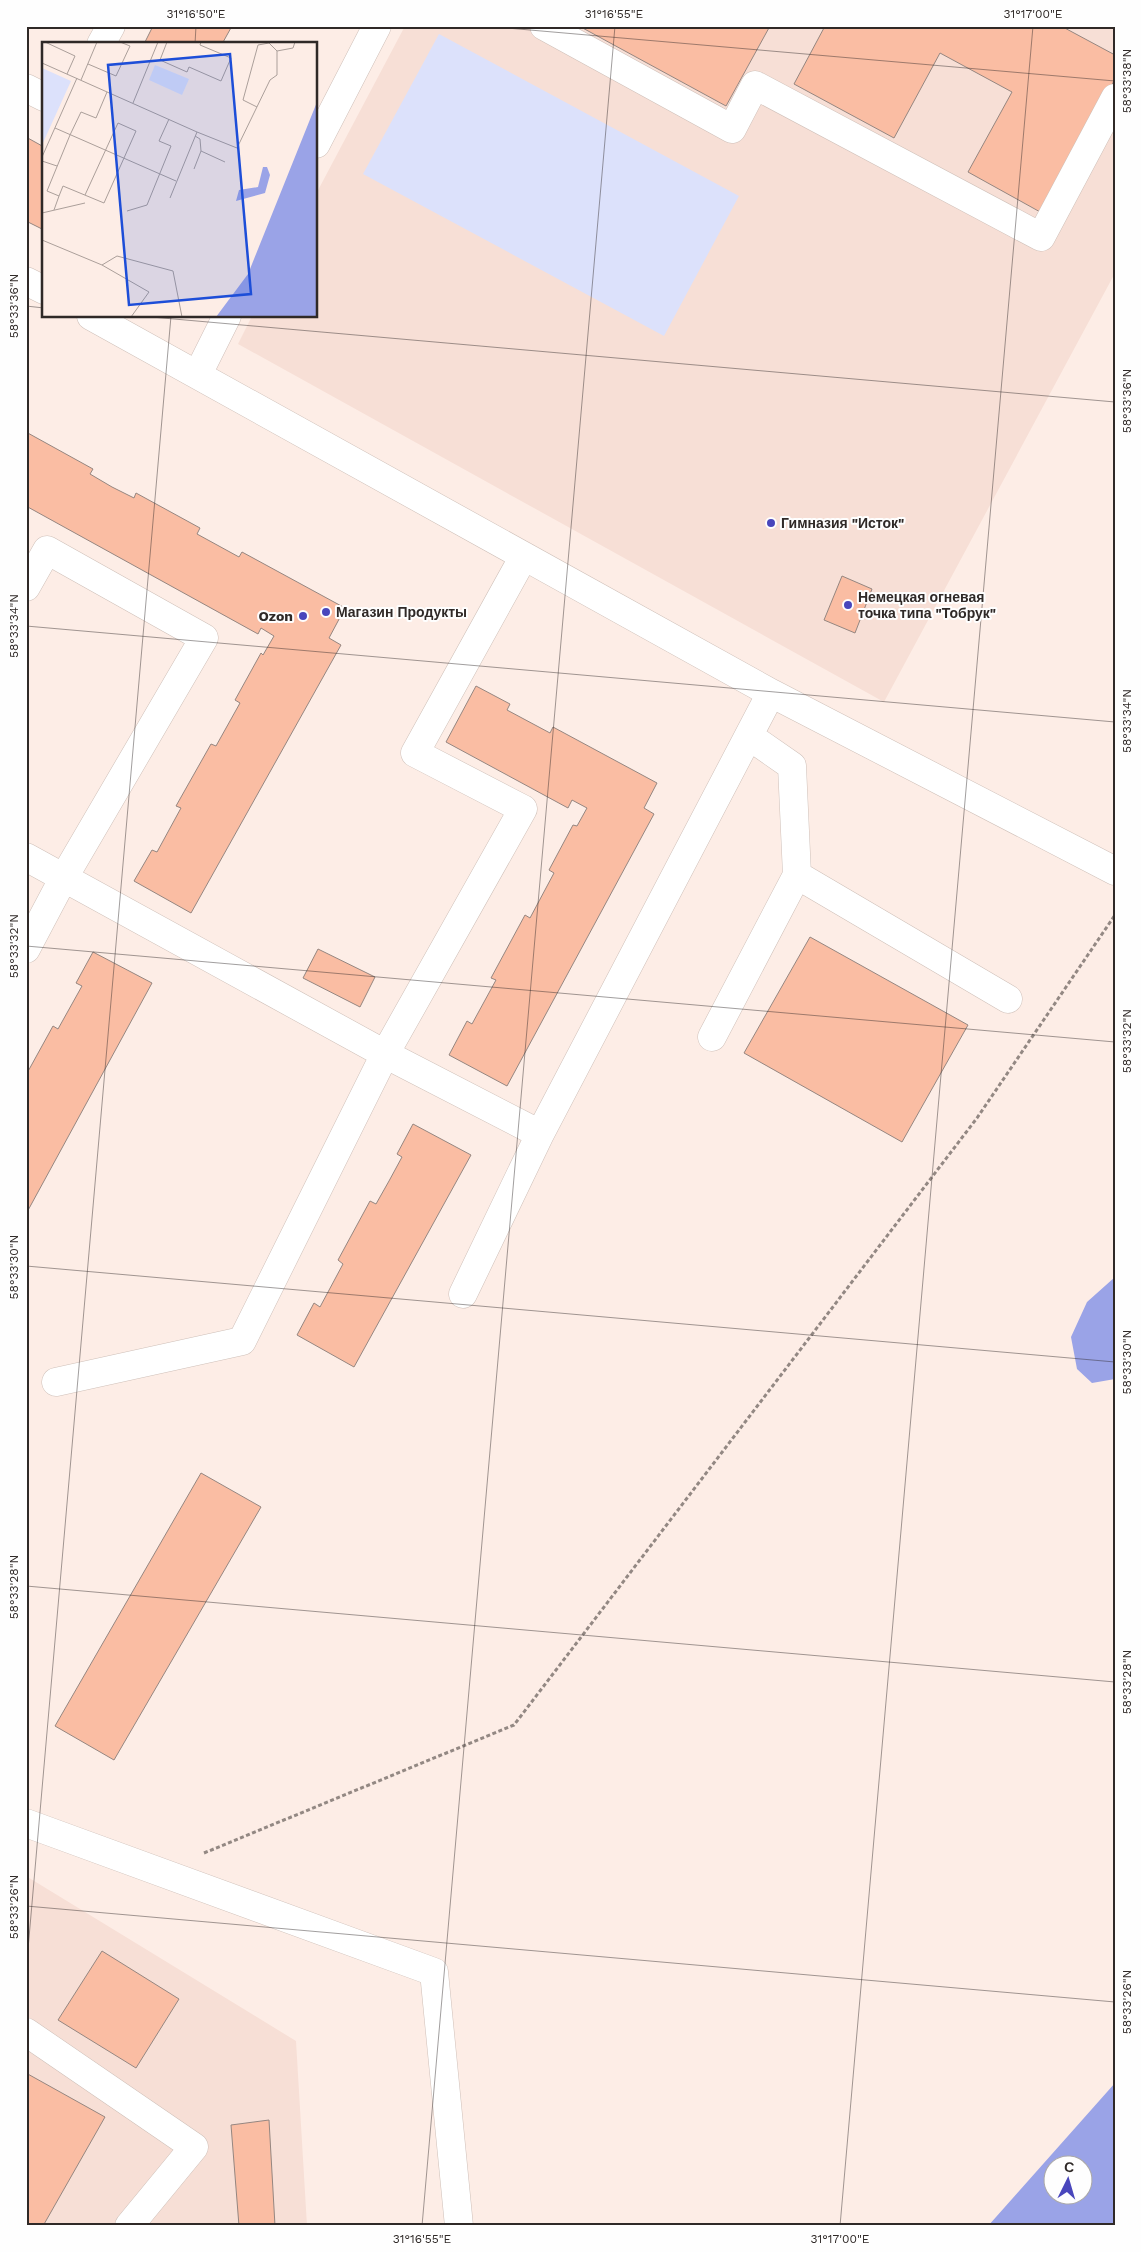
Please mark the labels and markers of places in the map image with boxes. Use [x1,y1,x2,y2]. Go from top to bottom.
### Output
place label: Гимназия "Исток" [781,515,904,531]
marker: Гимназия "Исток" [765,517,777,529]
place label: Немецкая огневая точка типа "Тобрук" [858,589,996,621]
marker: Немецкая огневая точка типа "Тобрук" [842,599,854,611]
place label: Магазин Продукты [336,604,467,620]
marker: Магазин Продукты [320,606,332,618]
place label: Ozon [258,608,293,624]
marker: Ozon [297,610,309,622]

